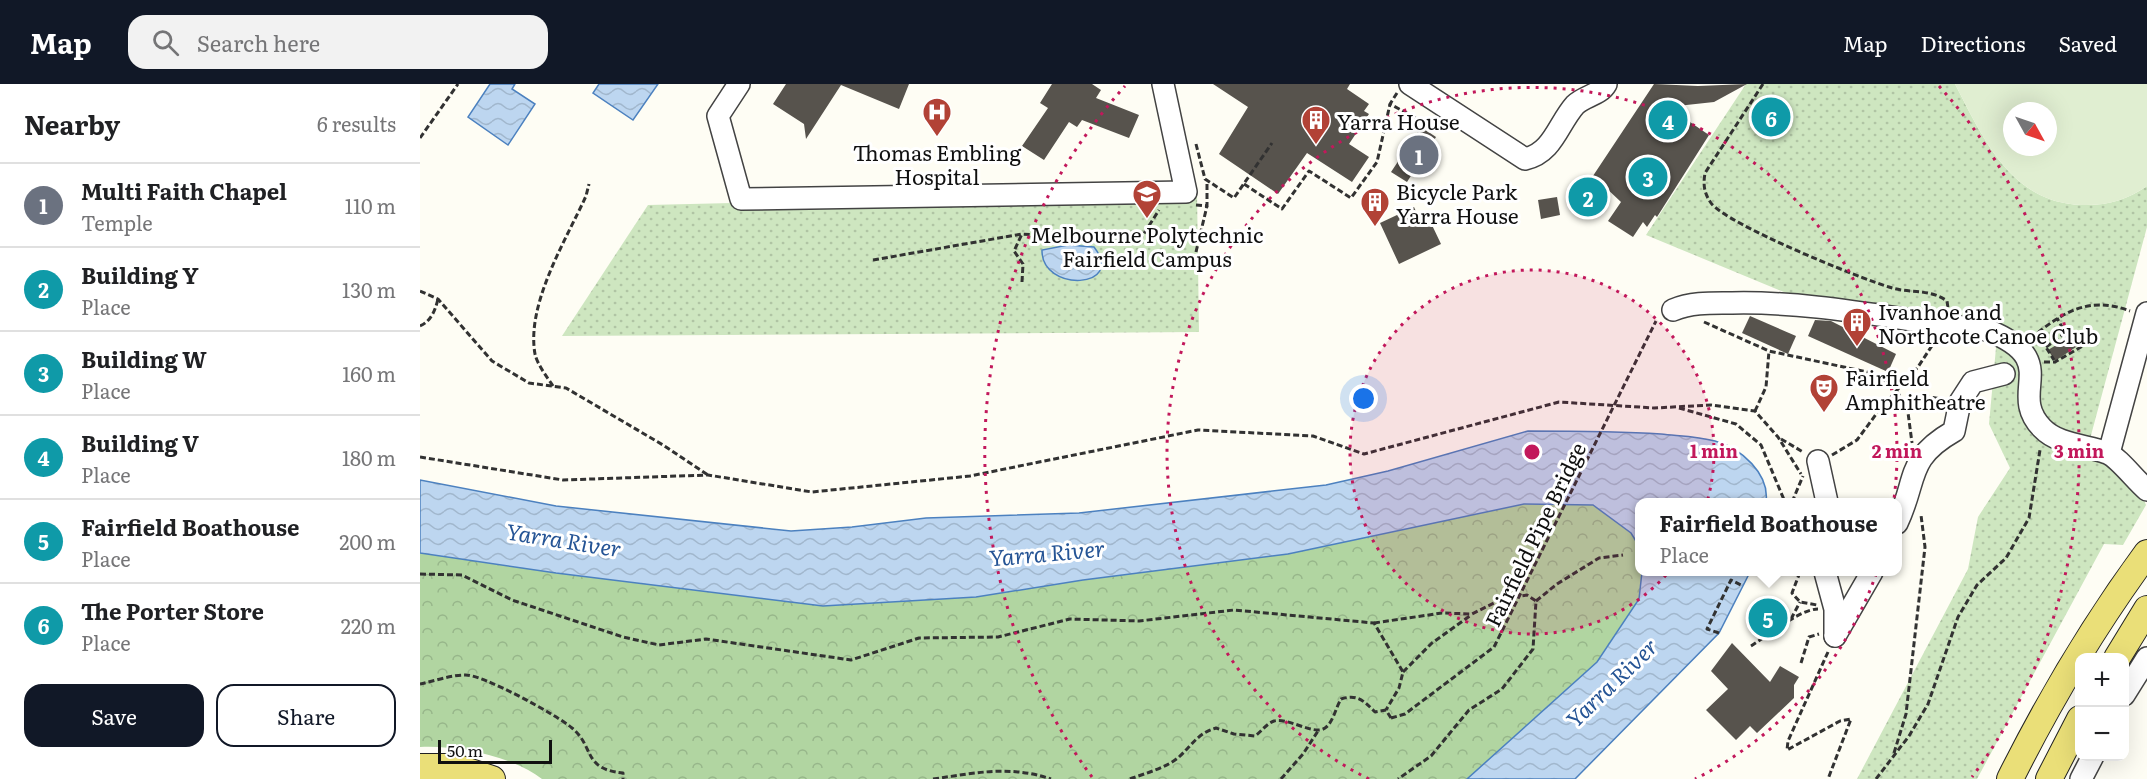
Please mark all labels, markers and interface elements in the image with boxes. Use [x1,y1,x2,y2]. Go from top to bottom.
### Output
search box [128,15,548,69]
text: Map [30,21,92,63]
icon: search [149,26,182,59]
text: Search here [197,26,320,59]
text: Map [1843,27,1888,58]
text: Directions [1921,27,2026,58]
text: Saved [2059,27,2117,58]
pin: 6 [1752,94,1790,140]
hospital icon: Thomas Embling Hospital [921,96,953,138]
pin: 4 [1648,98,1688,142]
north arrow [2003,102,2057,156]
text: Nearby [24,104,120,143]
building icon: Yarra House [1300,104,1332,146]
place label: Yarra House [1337,105,1460,136]
text: 6 results [317,108,396,138]
pin: 1 [1400,132,1438,178]
place label: Thomas Embling Hospital [853,136,1021,191]
pin: 3 [1628,154,1668,200]
text: Multi Faith Chapel [81,174,287,207]
pin: 2 [1568,174,1608,220]
place label: Bicycle Park Yarra House [1396,175,1519,230]
school or university icon: Melbourne Polytechnic Fairfield Campus [1131,178,1163,220]
building icon: Bicycle Park Yarra House [1359,186,1391,228]
text: 1 [39,190,48,220]
text: 110 m [345,190,396,220]
text: Temple [81,207,153,237]
place label: Melbourne Polytechnic Fairfield Campus [1030,218,1264,273]
text: Building Y [81,258,199,291]
text: 2 [38,274,49,304]
text: 130 m [342,274,396,304]
text: Place [81,291,131,321]
place label: Ivanhoe and Northcote Canoe Club [1878,295,2098,350]
building icon: Ivanhoe and Northcote Canoe Club [1841,306,1873,348]
text: Building W [81,342,207,375]
text: 3 [38,358,49,388]
text: 160 m [342,358,396,388]
place label: Fairfield Amphitheatre [1845,361,1986,416]
theatre icon: Fairfield Amphitheatre [1808,372,1840,414]
text: Place [81,375,131,405]
your location [1349,384,1378,413]
text: Building V [81,426,199,459]
street label: Fairfield Pipe Bridge [1476,436,1592,631]
text: 1 min [1690,437,1739,464]
text: 2 min [1872,437,1923,464]
text: 3 min [2054,437,2105,464]
text: 4 [37,442,50,472]
text: 180 m [342,442,396,472]
centre of rings [1522,442,1542,462]
text: Place [81,459,131,489]
popup [1635,498,1902,576]
text: Fairfield Boathouse [1659,506,1878,539]
text: Fairfield Boathouse [81,510,299,543]
water label: Yarra River [504,514,624,564]
text: 5 [38,526,49,556]
text: 200 m [339,526,396,556]
water label: Yarra River [988,531,1106,573]
text: Place [1659,539,1709,569]
text: Place [81,543,131,573]
text: The Porter Store [81,594,264,627]
pin: 5 [1748,596,1788,640]
text: 6 [38,610,49,640]
text: 220 m [341,610,396,640]
text: Place [81,627,131,657]
water label: Yarra River [1558,630,1664,734]
map controls [2075,653,2129,761]
button: + [2075,653,2129,707]
button: Save [24,684,204,747]
button: Share [216,684,396,747]
button: − [2075,707,2129,761]
scale bar [438,737,552,764]
text: 50 m [447,738,483,762]

